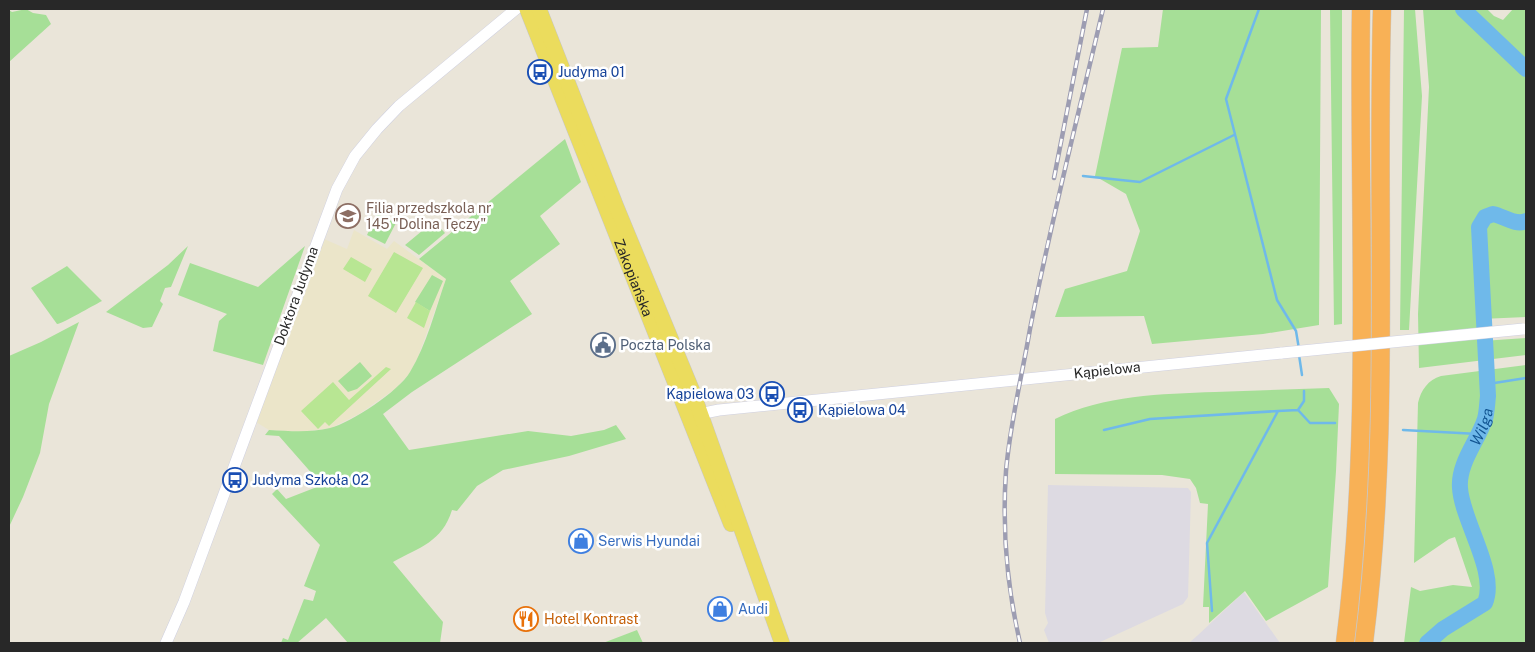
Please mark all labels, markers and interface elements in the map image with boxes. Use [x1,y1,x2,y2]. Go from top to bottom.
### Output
bus stop icon: Judyma 01 [527,59,553,85]
place label: Judyma 01 [558,64,625,80]
place label: Filia przedszkola nr 145 "Dolina Tęczy" [366,200,492,232]
school or university icon: Filia przedszkola nr 145 "Dolina Tęczy" [335,203,361,229]
street label: Zakopiańska [611,236,656,319]
street label: Doktora Judyma [271,244,321,348]
public building icon: Poczta Polska [590,332,616,358]
place label: Poczta Polska [620,337,711,353]
street label: Kąpielowa [1073,359,1141,381]
bus stop icon: Kąpielowa 03 [759,381,785,407]
place label: Kąpielowa 03 [666,386,754,402]
bus stop icon: Kąpielowa 04 [787,397,813,423]
place label: Kąpielowa 04 [818,402,906,418]
water label: Wilga [1466,407,1495,448]
bus stop icon: Judyma Szkoła 02 [222,467,248,493]
place label: Judyma Szkoła 02 [252,472,369,488]
shop icon: Serwis Hyundai [568,528,594,554]
place label: Serwis Hyundai [598,533,700,549]
shop icon: Audi [707,596,733,622]
place label: Audi [738,601,768,617]
restaurant icon: Hotel Kontrast [513,606,539,632]
place label: Hotel Kontrast [544,611,639,627]

